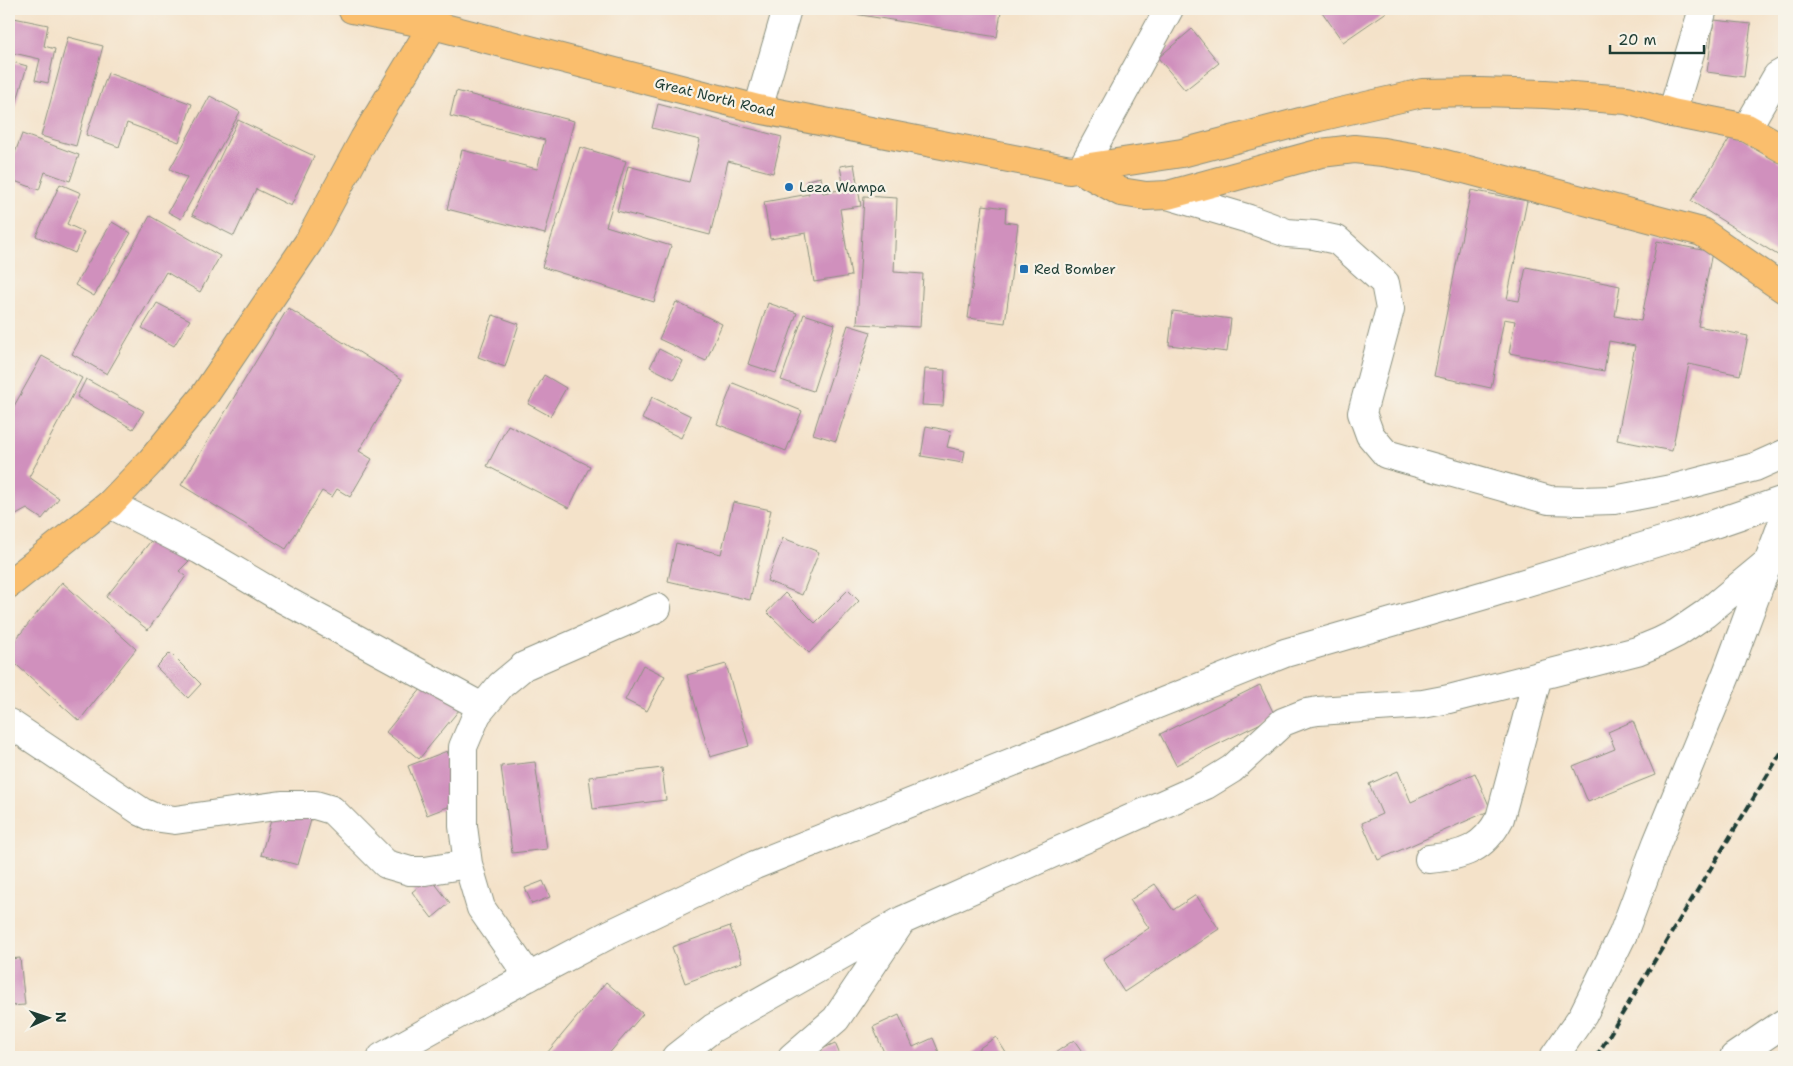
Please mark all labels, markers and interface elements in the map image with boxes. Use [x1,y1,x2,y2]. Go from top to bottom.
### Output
scale bar [1610,22,1704,54]
text: 20 m [1618,30,1657,50]
street label: Great North Road [653,73,777,121]
place label: Leza Wampa [799,178,886,196]
marker: Leza Wampa [783,181,795,193]
place label: Red Bomber [1034,260,1116,278]
marker: Red Bomber [1018,263,1030,275]
north arrow [22,994,72,1044]
text: N [52,1011,70,1023]

